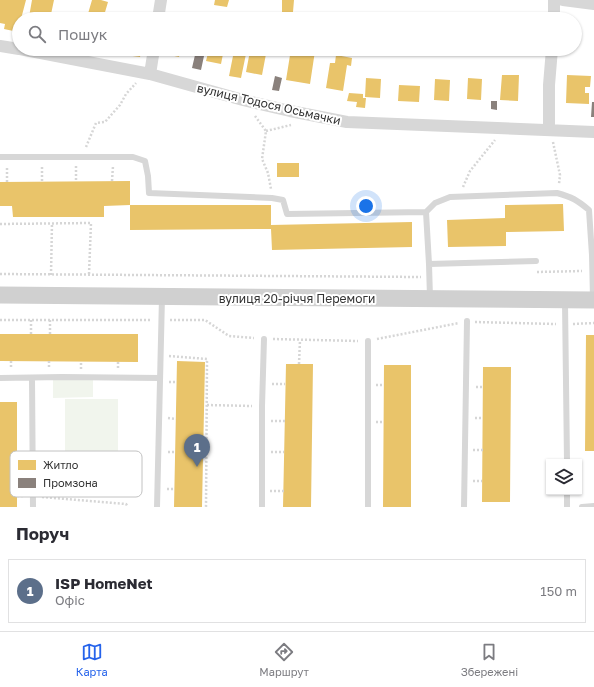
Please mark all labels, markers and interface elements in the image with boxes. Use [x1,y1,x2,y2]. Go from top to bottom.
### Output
search box [12,12,582,56]
icon: search [26,23,48,45]
text: Пошук [58,25,107,43]
street label: вулиця Тодося Осьмачки [196,80,342,128]
your location [356,196,376,216]
street label: вулиця 20-річчя Перемоги [219,291,375,306]
pin: 1 [184,434,210,467]
legend [10,451,142,497]
text: Житло [43,458,79,471]
map controls [546,459,582,495]
button: layers [546,459,582,495]
text: Промзона [43,476,98,489]
text: Поруч [16,523,69,544]
text: ISP HomeNet [55,574,153,592]
text: 1 [27,583,33,599]
text: 150 m [540,583,577,599]
text: Офіс [55,592,85,608]
tab: Карта [76,641,108,678]
tab: Маршрут [259,641,309,678]
tab: Збережені [461,641,518,678]

